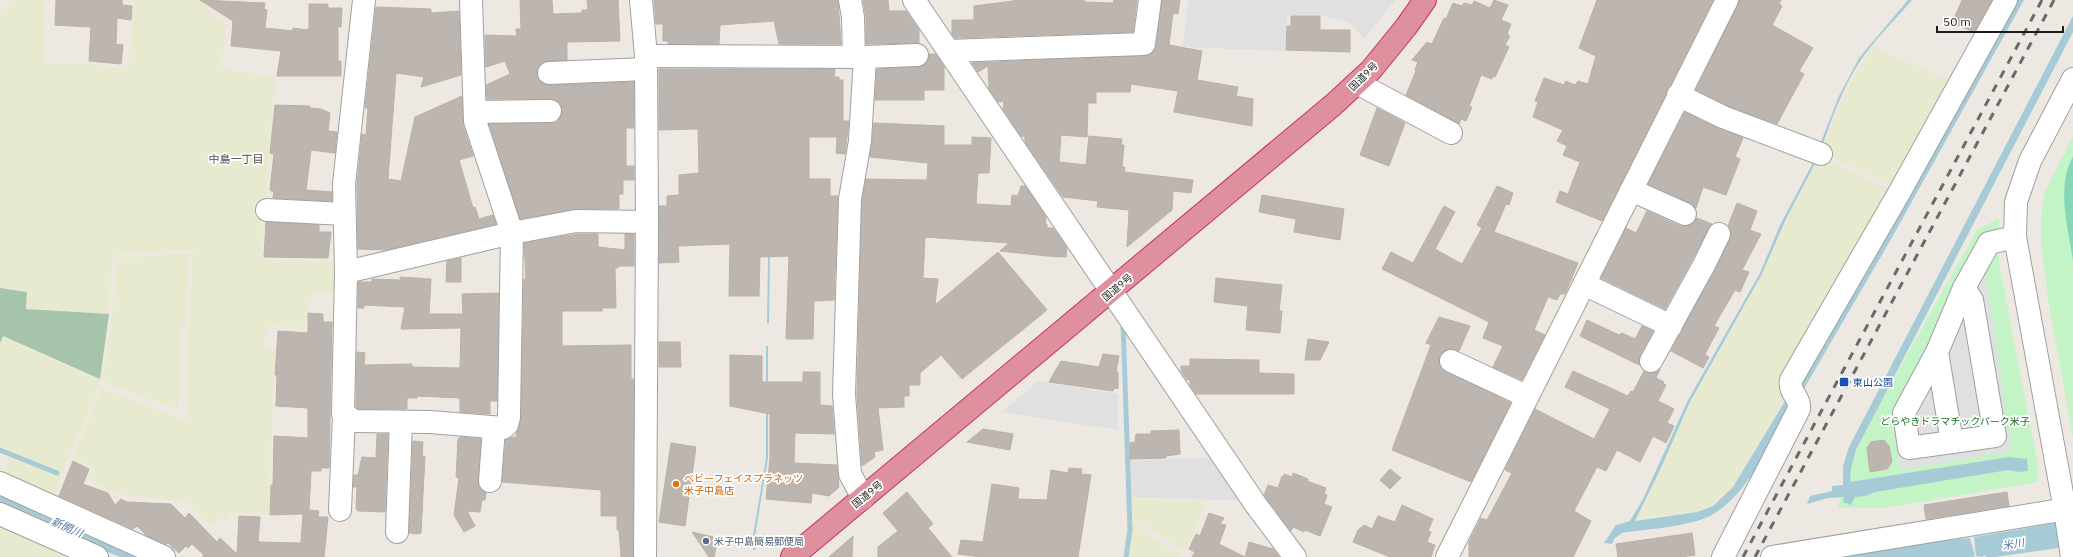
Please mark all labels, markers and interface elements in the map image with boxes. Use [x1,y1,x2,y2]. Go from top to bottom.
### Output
scale bar [1937,8,2063,34]
text: 50 m [1943,14,1971,29]
street label: 国道9号 [1346,59,1381,94]
district label: 中島一丁目 [209,152,264,166]
street label: 国道9号 [1099,271,1135,304]
marker: 東山公園 [1838,376,1850,388]
place label: 東山公園 [1853,376,1893,389]
park label: どらやきドラマチックパーク米子 [1880,415,2030,428]
place label: ベビーフェイスプラネッツ 米子中島店 [684,472,803,497]
street label: 国道9号 [849,478,885,511]
marker: ベビーフェイスプラネッツ 米子中島店 [671,479,681,489]
water label: 新開川 [49,514,86,541]
place label: 米子中島簡易郵便局 [714,535,804,548]
water label: 米川 [2001,535,2026,553]
marker: 米子中島簡易郵便局 [701,536,711,546]

